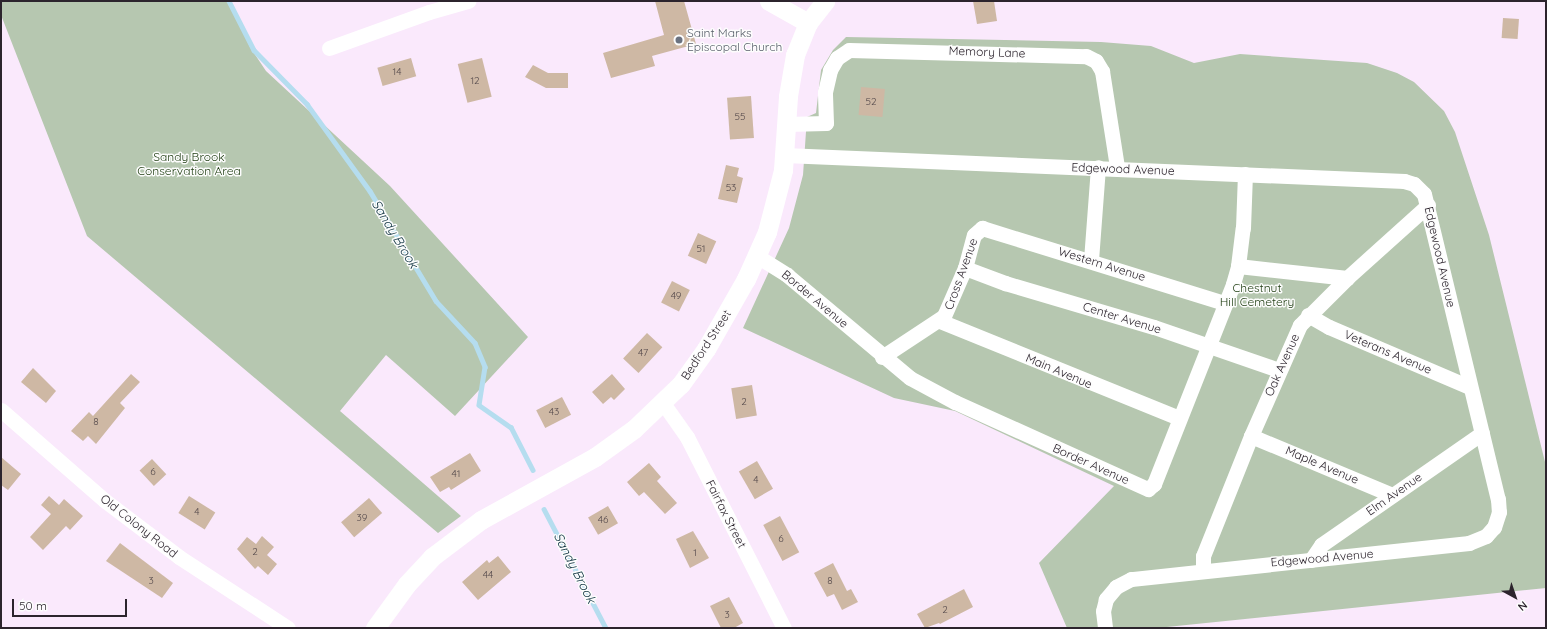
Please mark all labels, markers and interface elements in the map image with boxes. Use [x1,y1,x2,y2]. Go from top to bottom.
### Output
place label: Saint Marks Episcopal Church [687,26,782,54]
marker: Saint Marks Episcopal Church [674,35,684,45]
street label: Memory Lane [948,43,1026,61]
house number: 14 [393,66,401,78]
house number: 12 [470,75,480,87]
house number: 52 [866,96,876,108]
house number: 55 [735,111,745,123]
park label: Sandy Brook Conservation Area [137,150,241,178]
street label: Edgewood Avenue [1071,160,1175,178]
house number: 53 [726,182,736,194]
water label: Sandy Brook [368,197,422,271]
street label: Edgewood Avenue [1421,205,1459,309]
street label: Cross Avenue [941,236,981,312]
house number: 51 [696,243,706,255]
street label: Western Avenue [1057,244,1147,284]
street label: Border Avenue [779,267,851,331]
park label: Chestnut Hill Cemetery [1220,281,1294,309]
house number: 49 [671,290,681,302]
street label: Center Avenue [1081,299,1163,337]
street label: Bedford Street [678,307,734,383]
street label: Veterans Avenue [1342,327,1434,377]
street label: Oak Avenue [1262,331,1302,399]
house number: 47 [638,347,648,359]
street label: Main Avenue [1024,350,1094,392]
house number: 2 [741,396,747,408]
house number: 43 [549,406,559,418]
house number: 8 [93,416,99,428]
street label: Border Avenue [1050,441,1132,487]
street label: Maple Avenue [1283,443,1361,487]
house number: 6 [150,466,156,478]
house number: 41 [452,468,460,480]
street label: Elm Avenue [1363,470,1425,518]
house number: 4 [753,474,759,486]
street label: Fairfax Street [703,478,749,550]
street label: Old Colony Road [97,491,181,561]
house number: 4 [194,506,200,518]
house number: 39 [357,512,367,524]
house number: 46 [598,514,608,526]
water label: Sandy Brook [550,530,600,606]
house number: 6 [778,533,784,545]
house number: 2 [252,546,258,558]
street label: Edgewood Avenue [1270,546,1374,570]
house number: 1 [693,547,697,559]
house number: 44 [483,569,493,581]
house number: 3 [148,575,154,587]
house number: 8 [827,575,833,587]
north arrow [1495,577,1535,617]
scale bar [14,591,129,617]
text: 50 m [19,598,47,613]
text: N [1515,598,1530,614]
house number: 2 [942,604,948,616]
house number: 3 [724,609,730,621]

